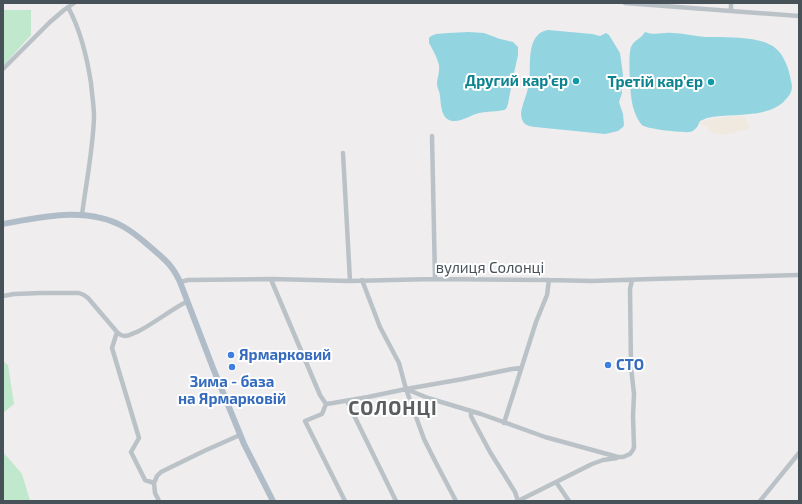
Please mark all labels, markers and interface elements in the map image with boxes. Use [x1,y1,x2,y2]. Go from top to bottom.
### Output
place label: Другий кар’єр [465,71,568,89]
place label: Третій кар’єр [607,72,703,90]
marker: Другий кар’єр [571,76,581,86]
marker: Третій кар’єр [706,77,716,87]
street label: вулиця Солонці [436,258,544,277]
place label: Ярмарковий [239,345,331,363]
marker: Ярмарковий [226,350,236,360]
place label: СТО [616,355,644,373]
marker: СТО [603,360,613,370]
marker: Зима - база на Ярмарковій [227,362,237,372]
place label: Зима - база на Ярмарковій [178,372,286,407]
district label: СОЛОНЦІ [348,396,438,419]

